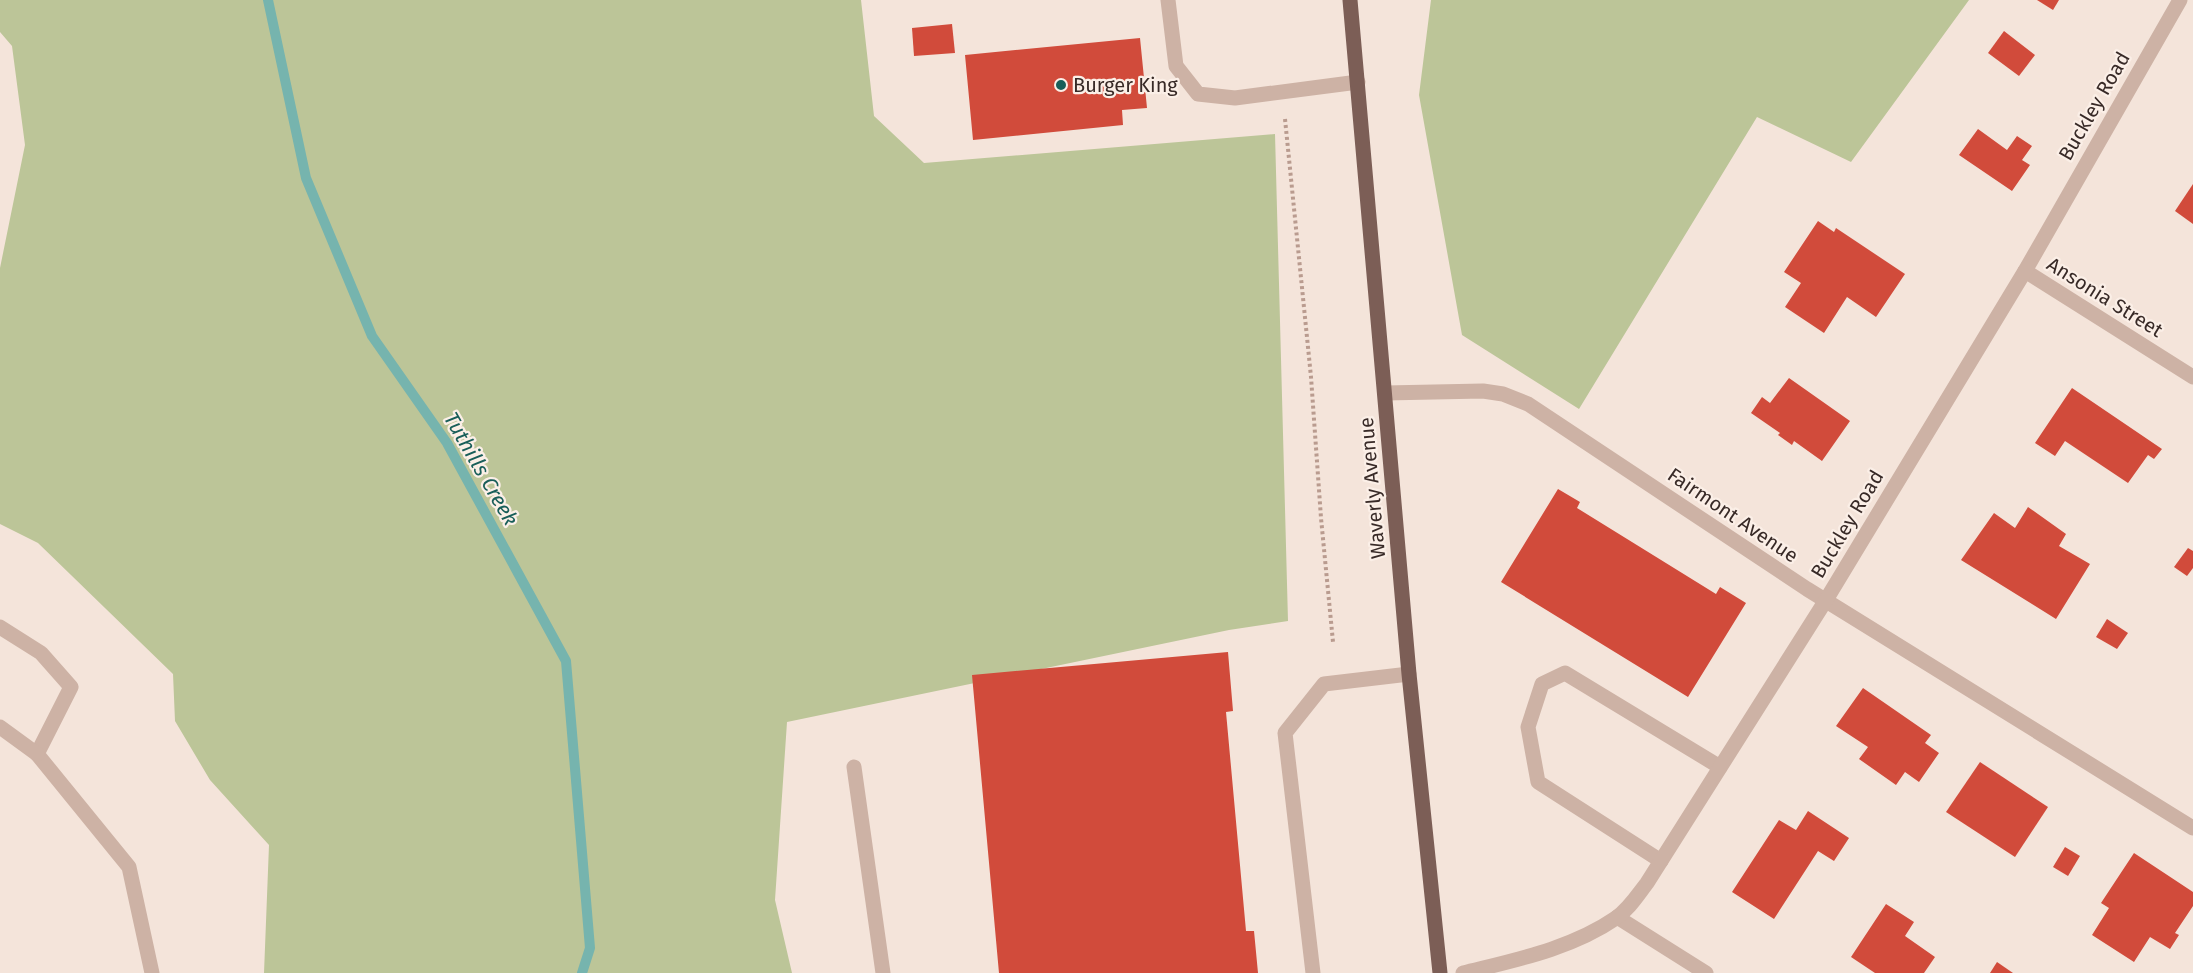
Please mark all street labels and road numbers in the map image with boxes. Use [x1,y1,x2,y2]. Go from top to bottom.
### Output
street label: Buckley Road [2053,47,2135,165]
street label: Ansonia Street [2043,252,2168,343]
street label: Waverly Avenue [1354,416,1390,560]
street label: Fairmont Avenue [1663,462,1803,568]
street label: Buckley Road [1805,466,1889,582]

